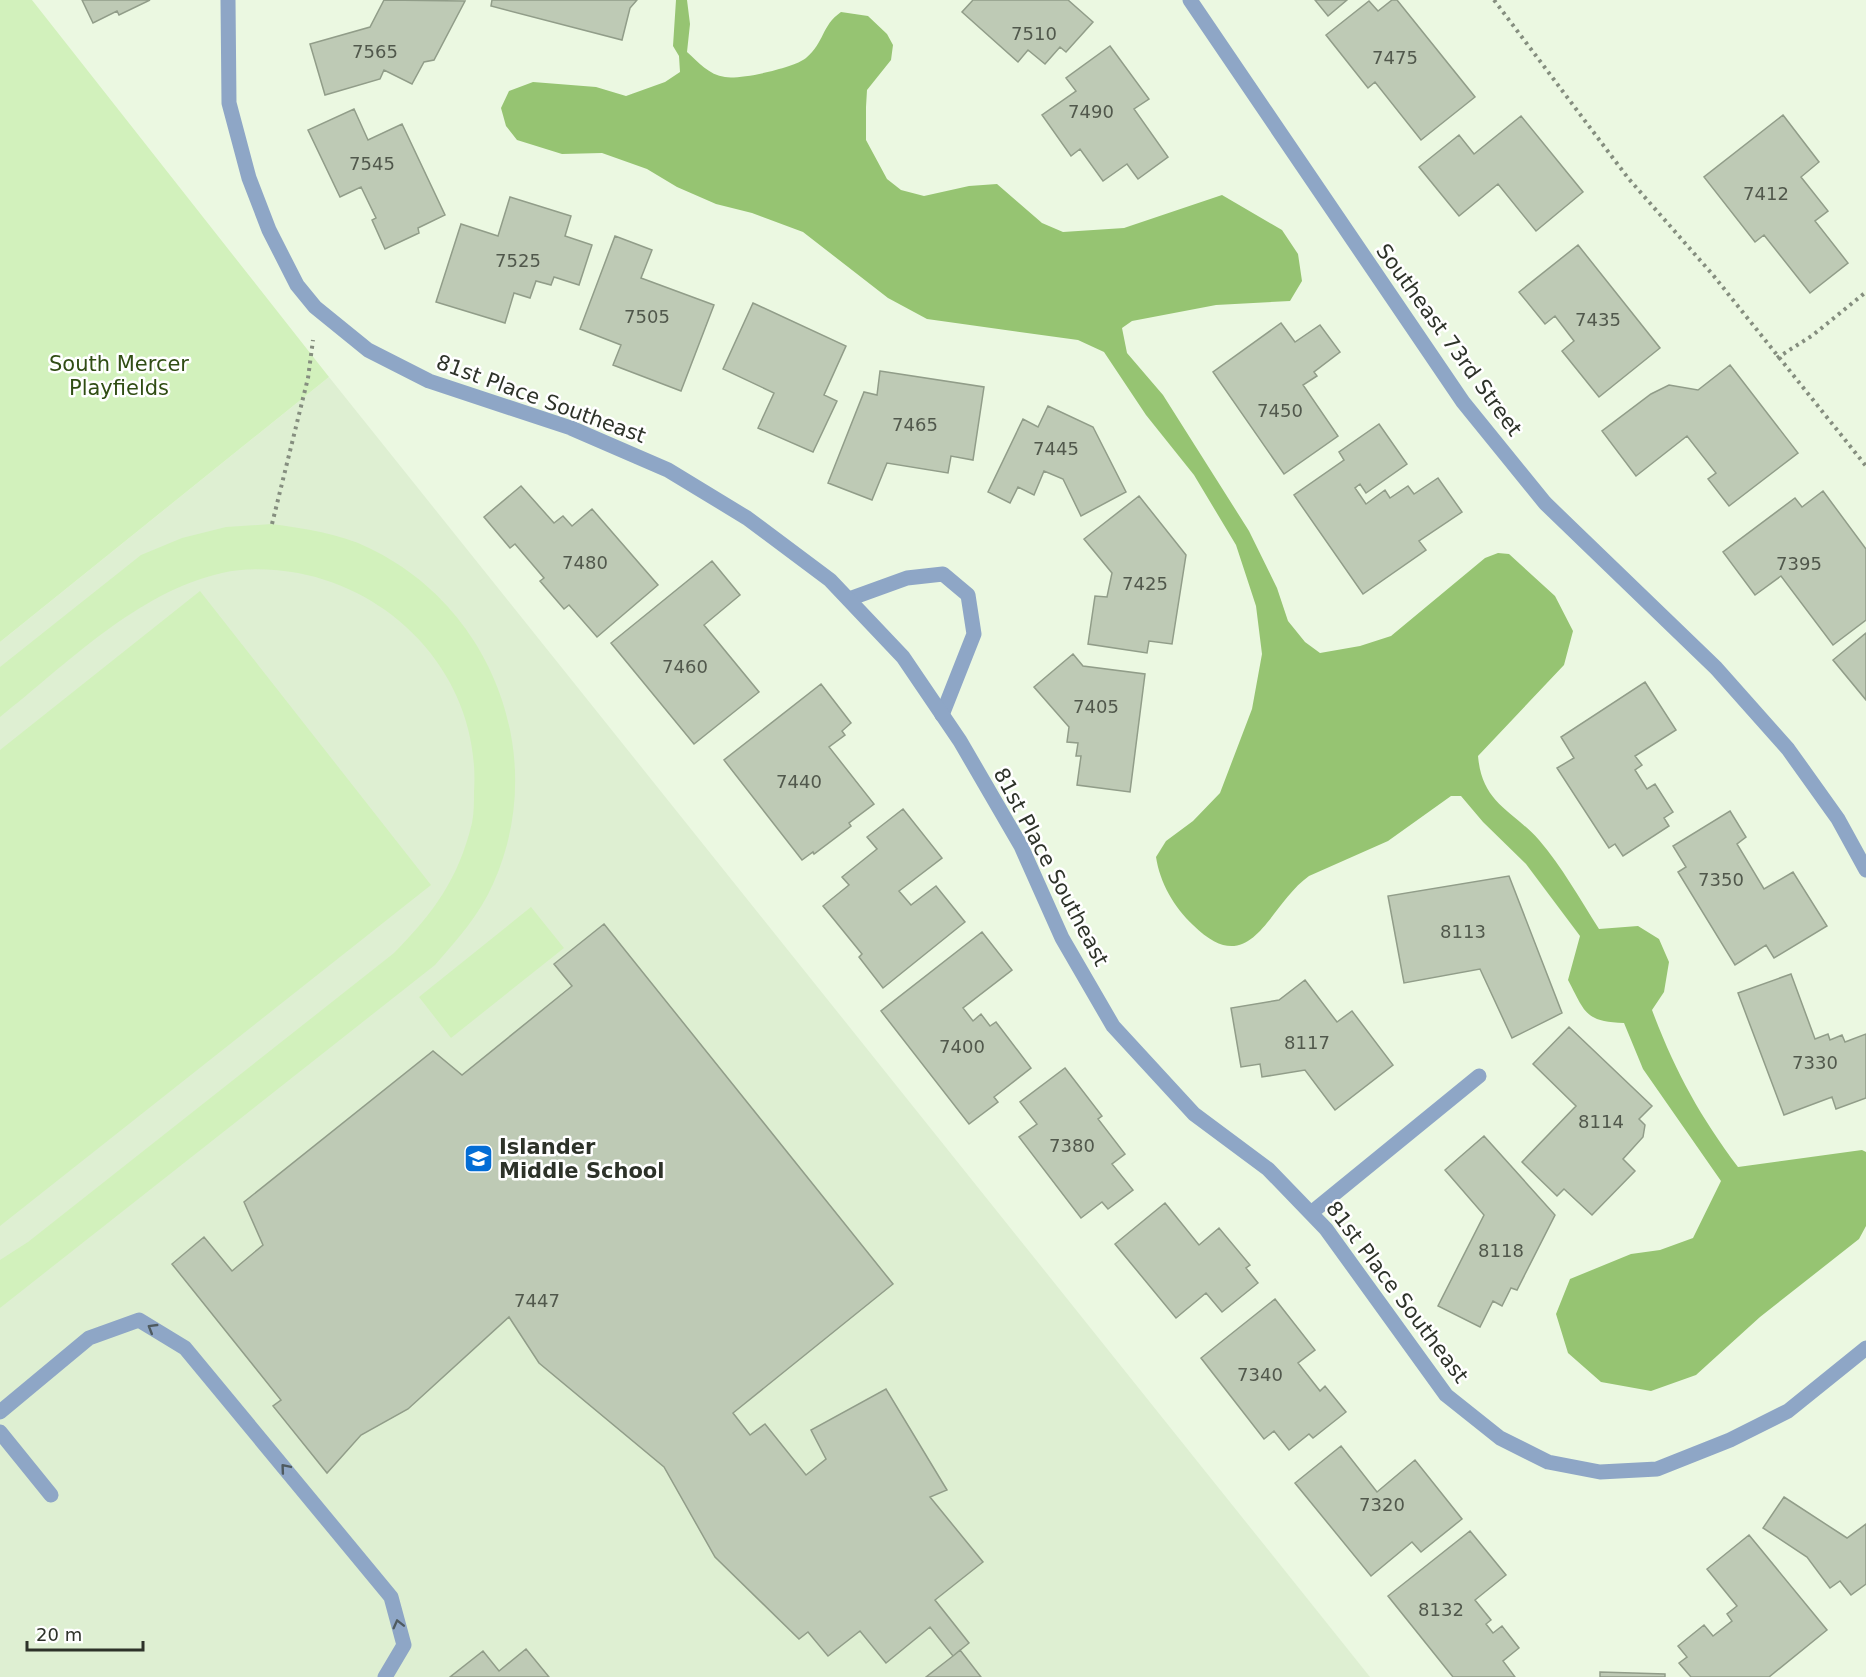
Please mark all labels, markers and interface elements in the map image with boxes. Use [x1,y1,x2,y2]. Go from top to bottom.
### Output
house number: 7510 [1011,23,1057,44]
house number: 7565 [352,41,398,62]
house number: 7475 [1372,47,1418,68]
house number: 7490 [1068,101,1114,122]
house number: 7545 [349,153,395,174]
house number: 7412 [1743,183,1789,204]
street label: Southeast 73rd Street [1371,239,1527,441]
house number: 7525 [495,250,541,271]
house number: 7505 [624,306,670,327]
house number: 7435 [1575,309,1621,330]
street label: 81st Place Southeast [433,350,649,448]
park label: South Mercer Playfields [49,352,189,400]
house number: 7450 [1257,400,1303,421]
house number: 7465 [892,414,938,435]
house number: 7445 [1033,438,1079,459]
house number: 7480 [562,552,608,573]
house number: 7395 [1776,553,1822,574]
house number: 7425 [1122,573,1168,594]
house number: 7460 [662,656,708,677]
house number: 7405 [1073,696,1119,717]
street label: 81st Place Southeast [989,764,1113,970]
house number: 7440 [776,771,822,792]
house number: 7350 [1698,869,1744,890]
house number: 8113 [1440,921,1486,942]
house number: 8117 [1284,1032,1330,1053]
house number: 7400 [939,1036,985,1057]
house number: 7330 [1792,1052,1838,1073]
house number: 8114 [1578,1111,1624,1132]
place label: Islander Middle School [499,1135,665,1183]
house number: 7380 [1049,1135,1095,1156]
school or university icon: Islander Middle School [462,1143,494,1175]
street label: 81st Place Southeast [1321,1196,1473,1388]
house number: 8118 [1478,1240,1524,1261]
house number: 7447 [514,1290,560,1311]
one-way arrow [148,1323,158,1335]
house number: 7340 [1237,1364,1283,1385]
one-way arrow [281,1464,292,1475]
house number: 7320 [1359,1494,1405,1515]
house number: 8132 [1418,1599,1464,1620]
scale bar [27,1614,142,1652]
one-way arrow [393,1619,406,1629]
text: 20 m [36,1624,82,1645]

